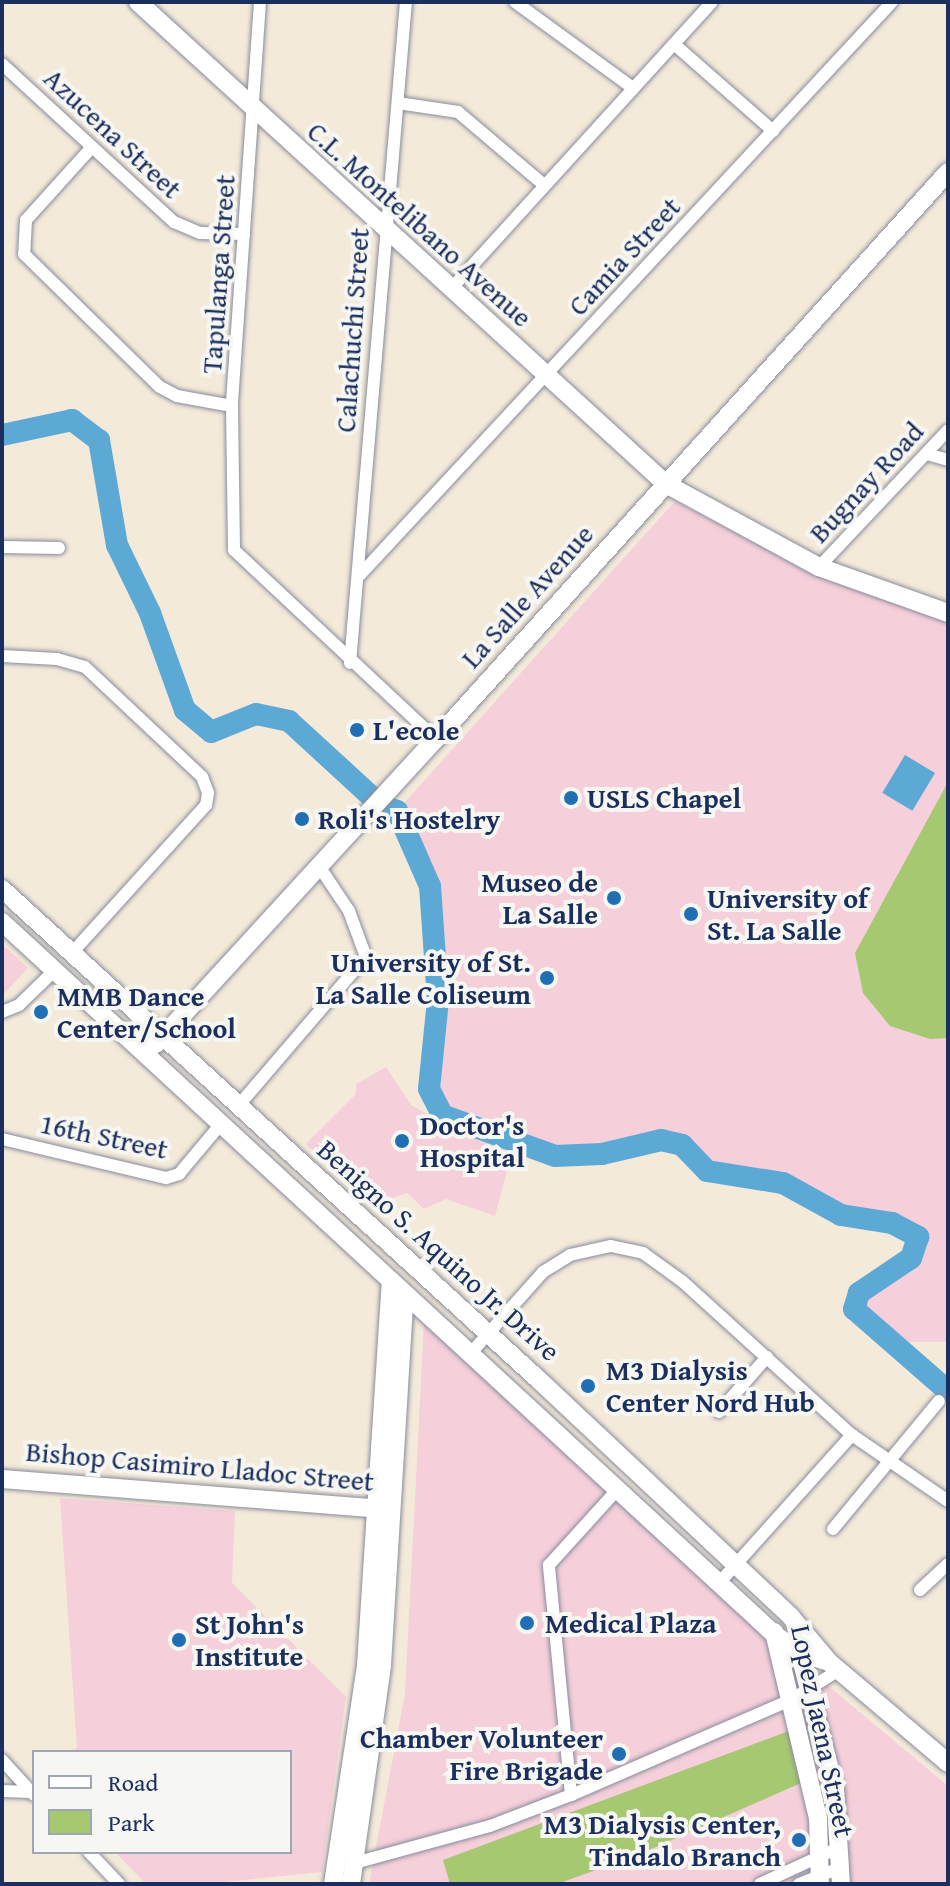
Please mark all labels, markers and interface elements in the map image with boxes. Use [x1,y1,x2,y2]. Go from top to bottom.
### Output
street label: Azucena Street [37,61,189,205]
street label: C.L. Montelibano Avenue [301,114,539,334]
street label: Tapulanga Street [194,174,242,374]
street label: Camia Street [561,190,687,322]
street label: Calachuchi Street [328,227,376,433]
street label: Bugnay Road [802,415,930,549]
street label: La Salle Avenue [454,517,600,675]
place label: L'ecole [373,713,459,747]
marker: L'ecole [348,721,366,739]
place label: USLS Chapel [587,781,741,815]
marker: USLS Chapel [562,789,580,807]
place label: Roli's Hostelry [318,802,500,836]
marker: Roli's Hostelry [293,810,311,828]
place label: Museo de La Salle [481,865,598,931]
place label: University of St. La Salle [707,881,868,947]
marker: Museo de La Salle [605,889,623,907]
marker: University of St. La Salle [682,905,700,923]
place label: University of St. La Salle Coliseum [316,945,531,1011]
marker: University of St. La Salle Coliseum [538,969,556,987]
place label: MMB Dance Center/School [57,979,236,1045]
marker: MMB Dance Center/School [32,1003,50,1021]
street label: 16th Street [37,1106,171,1166]
place label: Doctor's Hospital [420,1108,525,1174]
marker: Doctor's Hospital [391,1130,413,1152]
street label: Benigno S. Aquino Jr. Drive [311,1132,567,1368]
place label: M3 Dialysis Center Nord Hub [606,1353,815,1419]
marker: M3 Dialysis Center Nord Hub [577,1375,599,1397]
street label: Bishop Casimiro Lladoc Street [25,1434,375,1498]
place label: Medical Plaza [545,1606,717,1640]
place label: St John's Institute [195,1607,304,1673]
marker: Medical Plaza [516,1612,538,1634]
street label: Lopez Jaena Street [784,1622,862,1840]
marker: St John's Institute [170,1631,188,1649]
place label: Chamber Volunteer Fire Brigade [360,1721,603,1787]
marker: Chamber Volunteer Fire Brigade [610,1745,628,1763]
legend [32,1750,292,1854]
text: Road [108,1765,158,1800]
text: Park [108,1805,154,1840]
place label: M3 Dialysis Center, Tindalo Branch [544,1807,781,1873]
marker: M3 Dialysis Center, Tindalo Branch [788,1829,810,1851]

